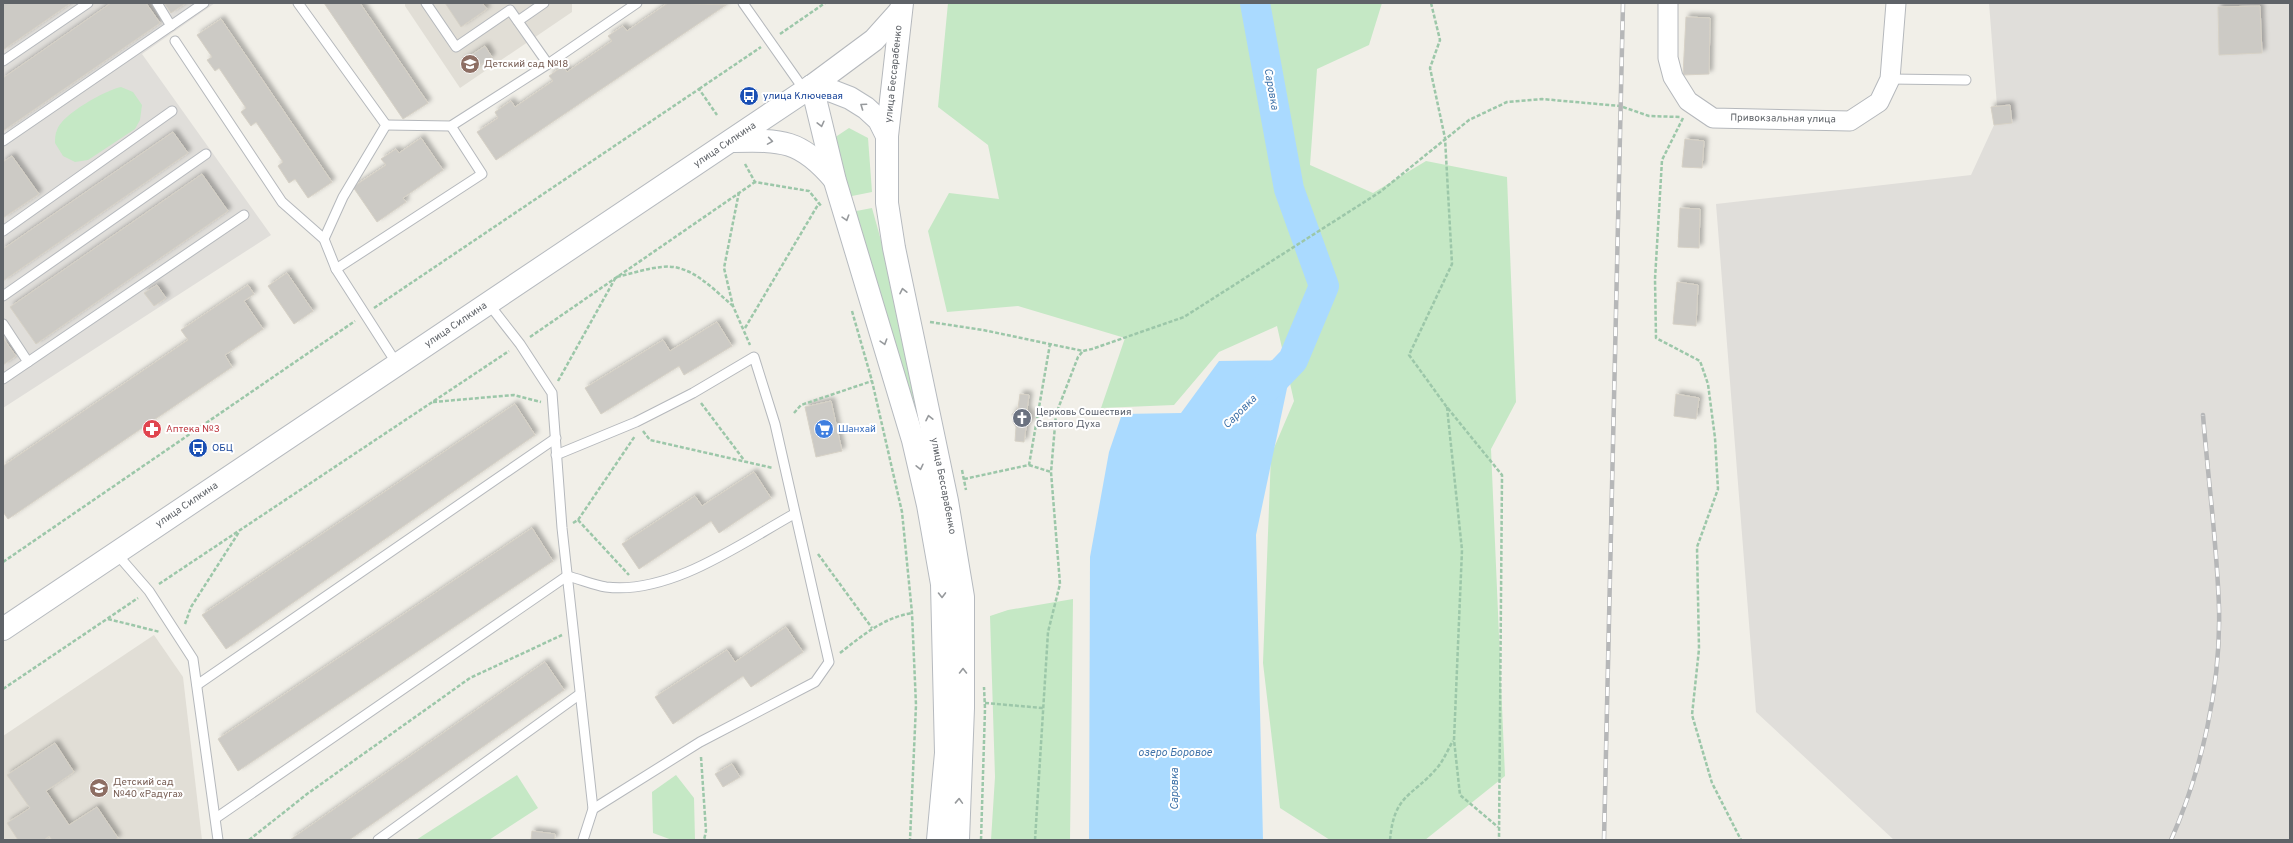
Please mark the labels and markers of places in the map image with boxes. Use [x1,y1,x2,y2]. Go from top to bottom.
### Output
school or university icon: Детский сад №18 [459,53,481,75]
place label: Детский сад №18 [484,58,568,71]
bus stop icon: улица Ключевая [738,85,760,107]
place label: улица Ключевая [763,90,843,103]
place label: Церковь Сошествия Святого Духа [1036,406,1131,431]
church icon: Церковь Сошествия Святого Духа [1011,407,1033,429]
pharmacy icon: Аптека №3 [141,418,163,440]
supermarket icon: Шанхай [813,418,835,440]
place label: Аптека №3 [166,423,220,436]
place label: Шанхай [838,423,876,436]
bus stop icon: ОБЦ [187,437,209,459]
place label: ОБЦ [212,442,233,455]
place label: Детский сад №40 «Радуга» [113,776,183,801]
school or university icon: Детский сад №40 «Радуга» [88,777,110,799]

